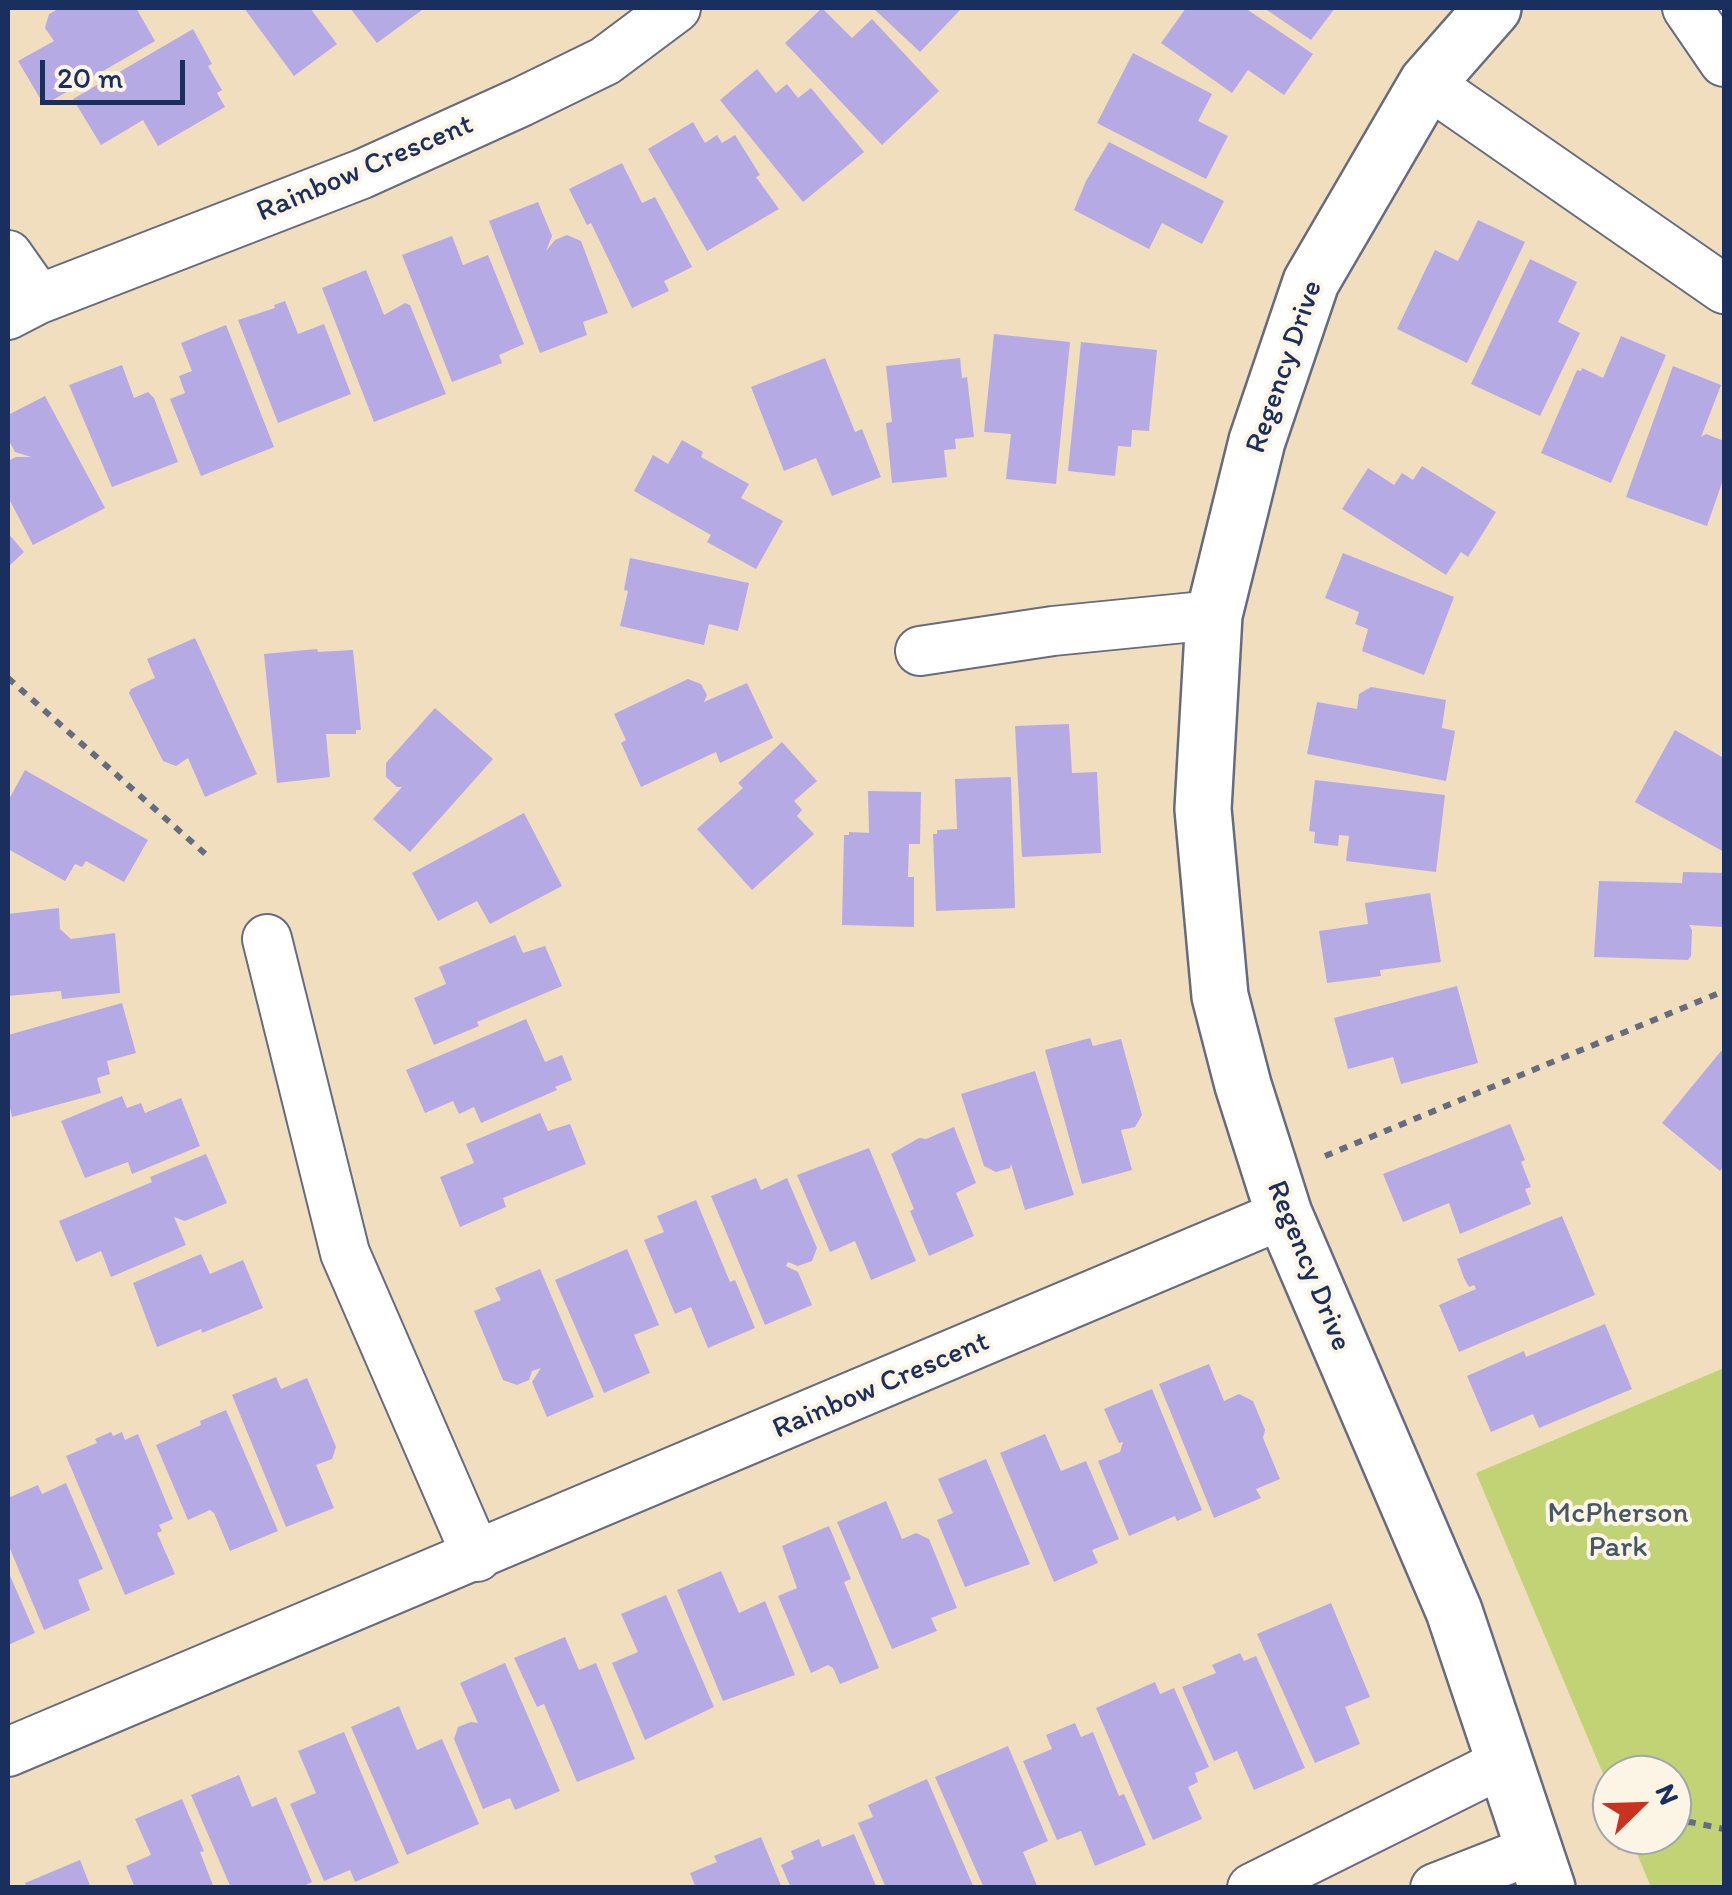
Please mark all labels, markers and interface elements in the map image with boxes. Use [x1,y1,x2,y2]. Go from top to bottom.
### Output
scale bar [45,40,190,102]
text: 20 m [57,59,123,96]
street label: Rainbow Crescent [251,107,479,231]
street label: Regency Drive [1239,276,1331,458]
street label: Regency Drive [1258,1176,1358,1356]
street label: Rainbow Crescent [767,1324,995,1448]
park label: McPherson Park [1548,1496,1688,1566]
north arrow [1592,1755,1692,1855]
text: N [1648,1779,1687,1809]

